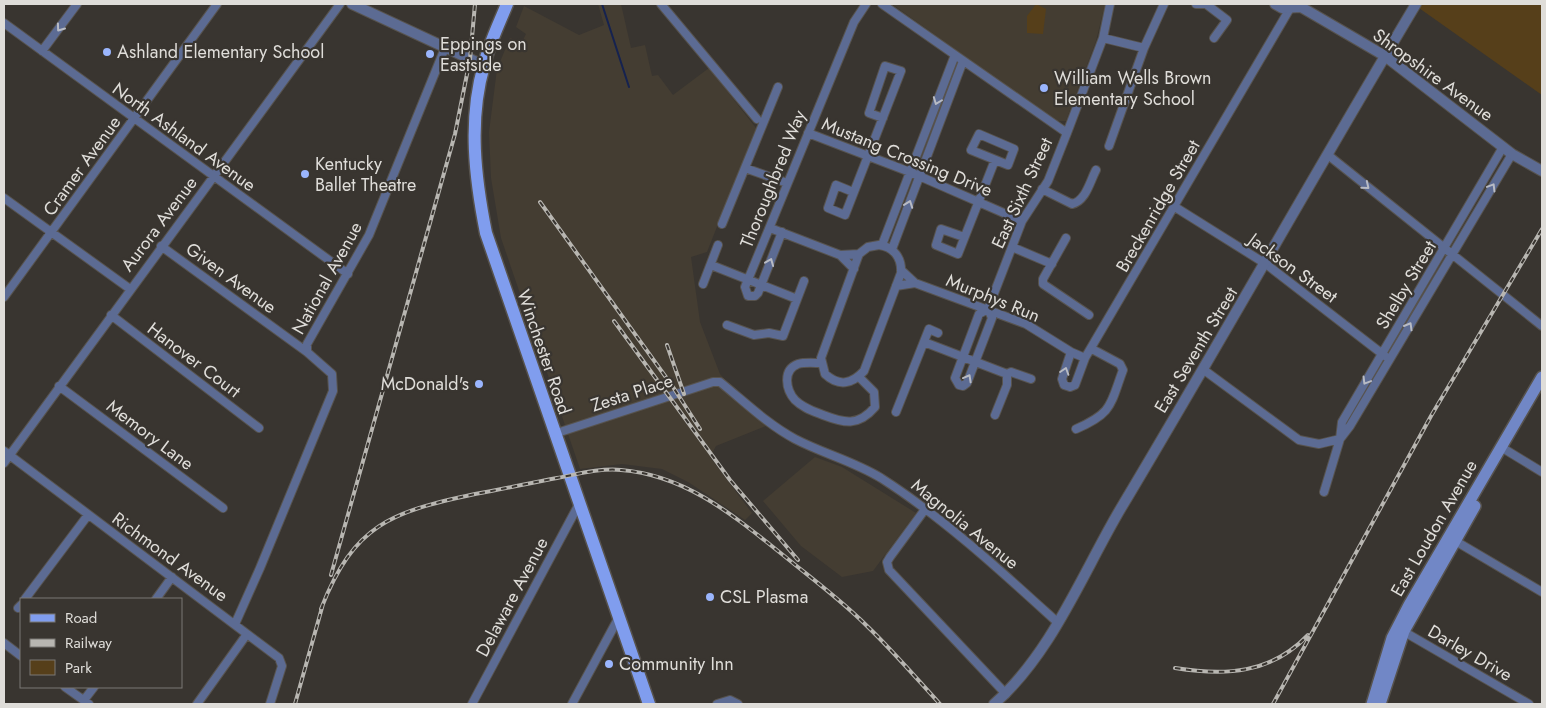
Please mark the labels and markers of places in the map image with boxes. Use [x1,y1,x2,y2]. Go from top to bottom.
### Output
place label: Eppings on Eastside [440,31,527,78]
place label: Ashland Elementary School [117,39,324,65]
marker: Ashland Elementary School [101,46,113,58]
marker: Eppings on Eastside [424,48,436,60]
place label: William Wells Brown Elementary School [1054,65,1211,112]
marker: William Wells Brown Elementary School [1038,82,1050,94]
place label: Kentucky Ballet Theatre [315,151,416,198]
marker: Kentucky Ballet Theatre [299,168,311,180]
place label: McDonald's [381,371,469,397]
marker: McDonald's [473,378,485,390]
place label: CSL Plasma [720,584,808,610]
marker: CSL Plasma [704,591,716,603]
place label: Community Inn [619,651,734,677]
marker: Community Inn [603,658,615,670]

